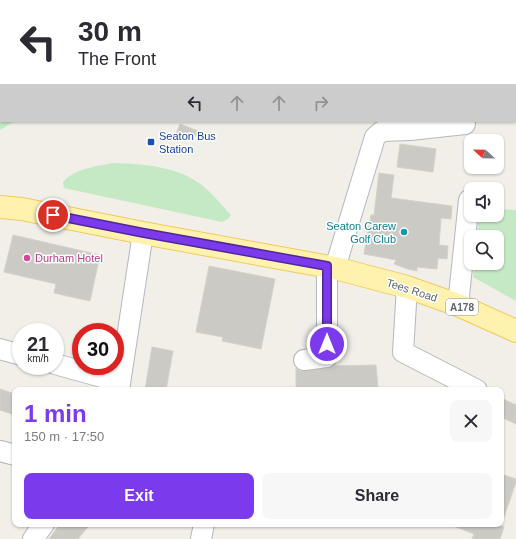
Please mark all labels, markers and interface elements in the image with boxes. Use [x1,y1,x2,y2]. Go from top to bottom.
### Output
icon: left [12,16,64,68]
text: 30 m [78,16,142,47]
text: The Front [78,49,156,69]
icon: left [184,92,206,114]
icon: ahead [226,92,248,114]
icon: ahead [268,92,290,114]
icon: right [310,92,332,114]
place label: Seaton Bus Station [159,130,216,155]
north arrow [464,134,504,174]
map controls [464,134,504,270]
marker: Seaton Bus Station [146,137,156,147]
button: sound [464,182,504,222]
pin [36,198,70,232]
icon: arrive [42,204,64,226]
place label: Seaton Carew Golf Club [326,220,396,245]
marker: Seaton Carew Golf Club [399,227,409,237]
button: search [464,230,504,270]
place label: Durham Hotel [35,252,103,264]
marker: Durham Hotel [22,253,32,263]
street label: Tees Road [385,276,439,304]
road number: A178 [446,299,478,315]
speed limit sign: 30 [72,323,124,375]
position arrow [306,323,348,365]
text: 21 [27,333,49,355]
text: km/h [27,353,49,364]
text: 1 min [24,400,87,427]
button: close [450,400,492,442]
text: 150 m · 17:50 [24,429,104,444]
button: Exit [24,473,254,519]
button: Share [262,473,492,519]

